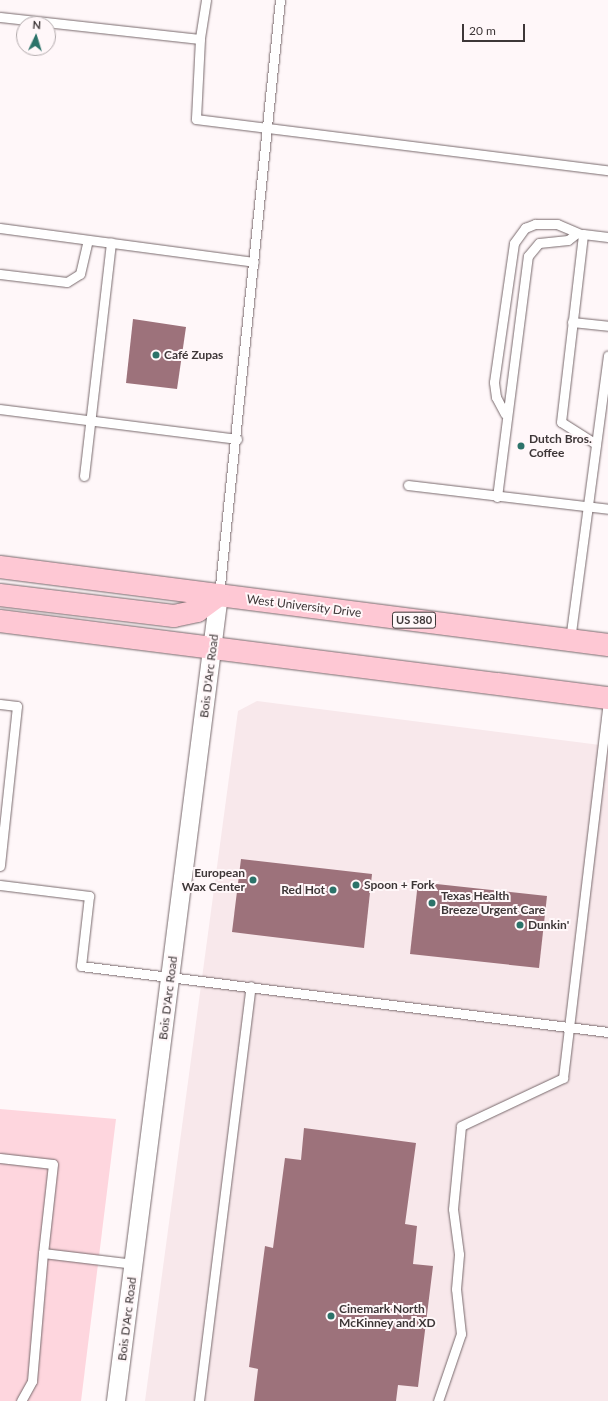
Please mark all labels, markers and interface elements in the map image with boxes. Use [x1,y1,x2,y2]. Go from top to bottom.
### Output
north arrow [16,16,56,56]
scale bar [464,16,527,42]
text: N [32,18,41,31]
text: 20 m [469,23,496,38]
place label: Café Zupas [164,348,223,362]
marker: Café Zupas [151,350,161,360]
place label: Dutch Bros. Coffee [529,432,592,460]
marker: Dutch Bros. Coffee [516,441,526,451]
street label: West University Drive [246,592,362,620]
road number: US 380 [391,611,437,629]
street label: Bois D'Arc Road [197,633,221,719]
place label: European Wax Center [182,866,245,894]
marker: European Wax Center [248,875,258,885]
place label: Spoon + Fork [364,878,435,892]
marker: Spoon + Fork [351,880,361,890]
place label: Red Hot [281,883,325,897]
marker: Red Hot [328,885,338,895]
place label: Texas Health Breeze Urgent Care [441,889,545,917]
marker: Texas Health Breeze Urgent Care [426,897,438,909]
place label: Dunkin' [528,918,569,932]
marker: Dunkin' [515,920,525,930]
street label: Bois D'Arc Road [156,955,180,1041]
street label: Bois D'Arc Road [115,1276,139,1362]
place label: Cinemark North McKinney and XD [339,1302,436,1330]
marker: Cinemark North McKinney and XD [326,1311,336,1321]

